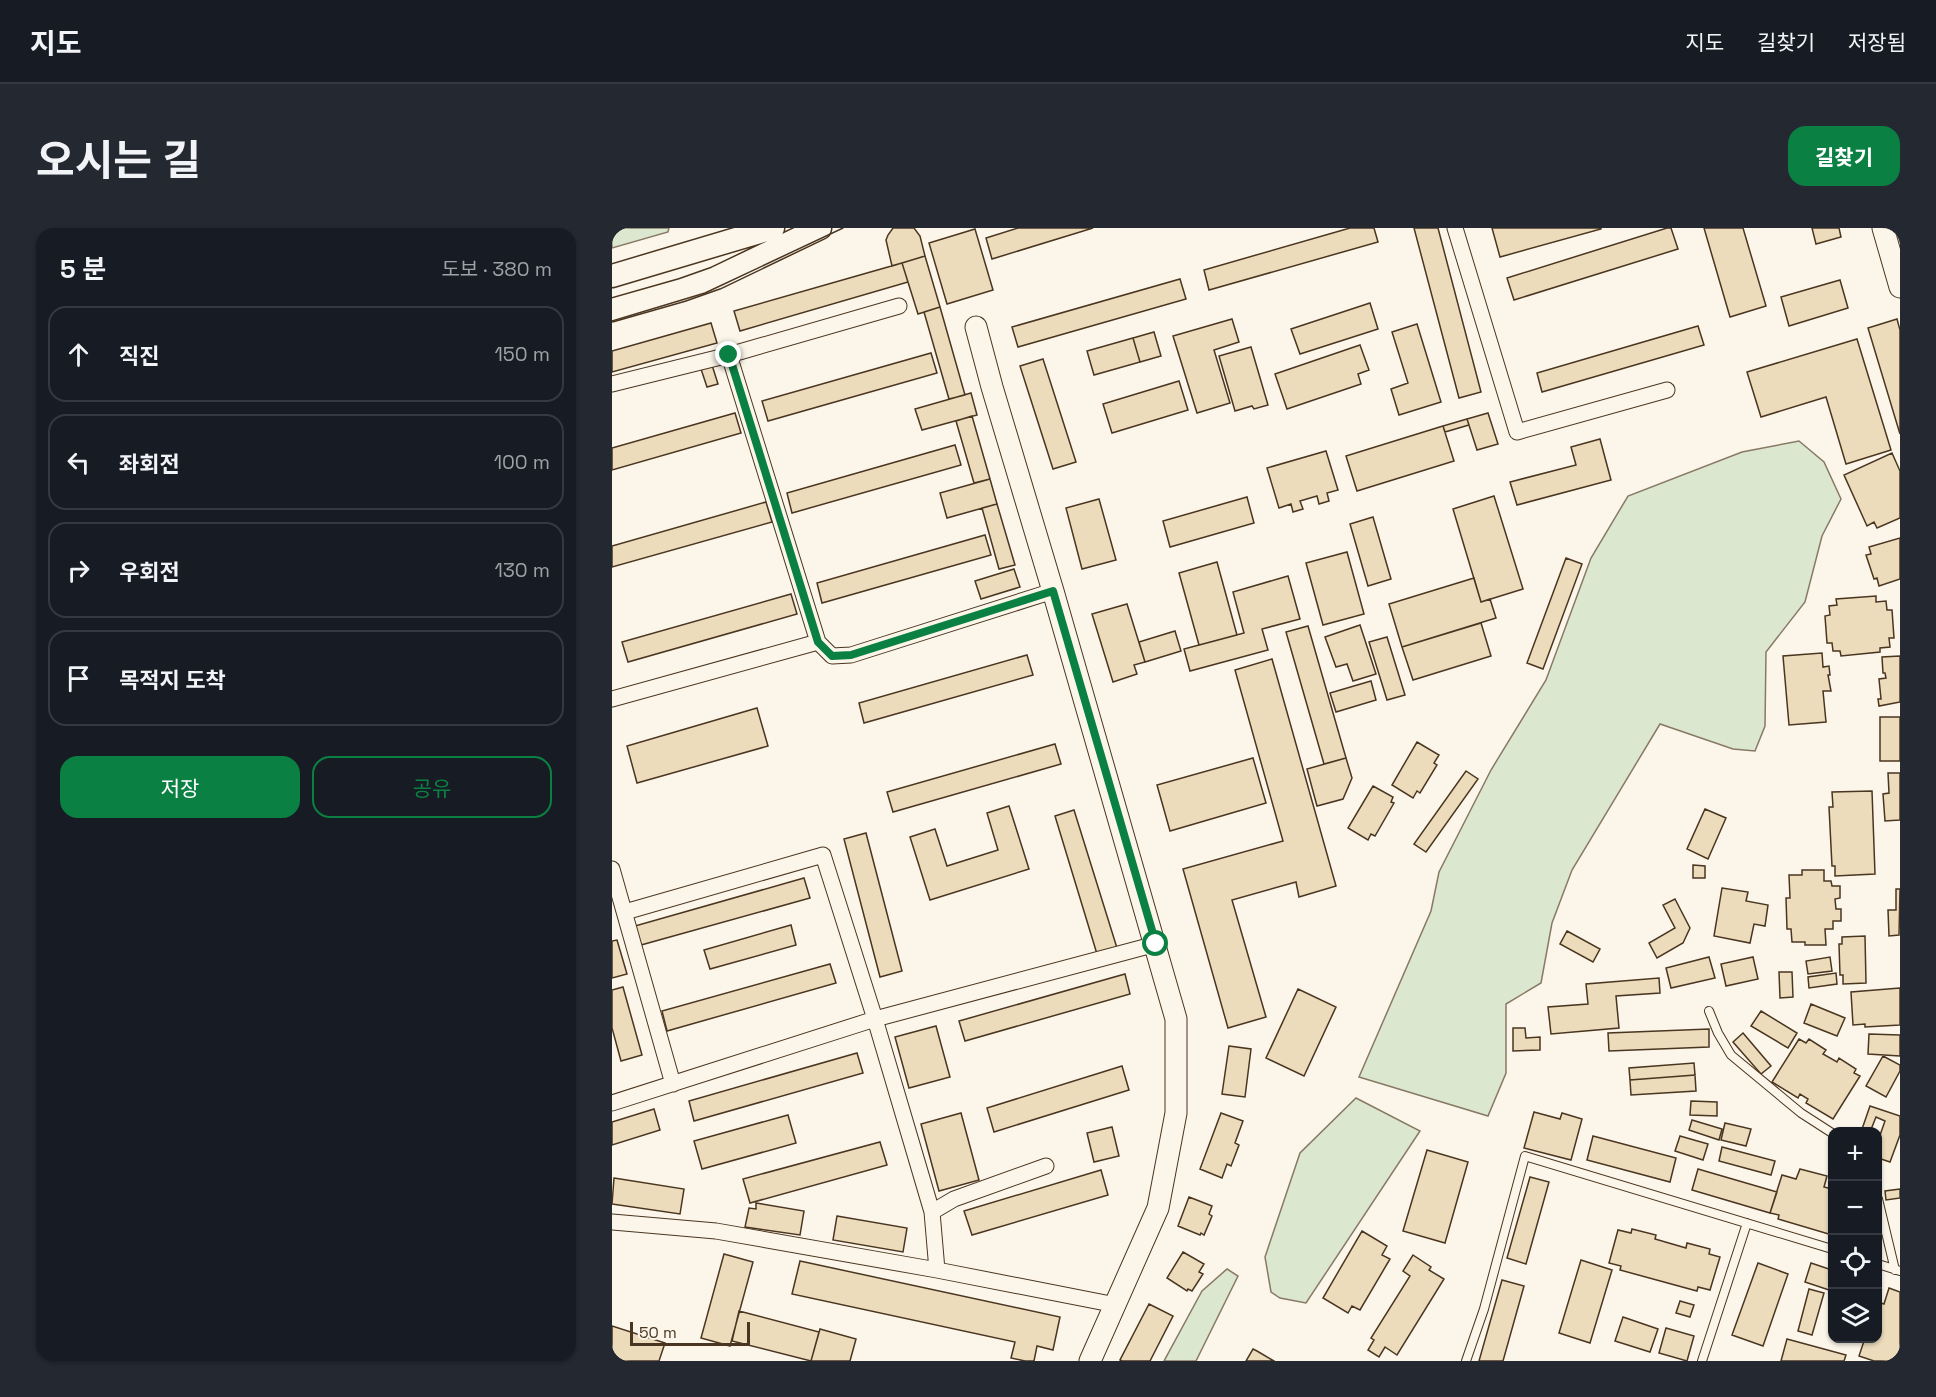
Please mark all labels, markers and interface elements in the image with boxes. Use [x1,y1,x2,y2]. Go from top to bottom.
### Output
text: 지도 [30,25,82,61]
text: 지도 [1685,29,1724,56]
text: 길찾기 [1757,29,1815,56]
text: 저장됨 [1848,29,1906,56]
button: 길찾기 [1788,126,1900,186]
text: 오시는 길 [36,134,201,187]
text: 5 분 [60,252,106,286]
text: 도보 · 380 m [441,256,552,282]
icon: ahead [62,338,95,371]
text: 150 m [495,341,550,367]
route end [715,341,741,367]
text: 직진 [119,342,159,370]
icon: left [62,446,95,479]
text: 100 m [494,449,550,475]
text: 좌회전 [119,450,180,478]
icon: right [62,554,95,587]
text: 130 m [494,557,550,583]
text: 우회전 [119,558,180,586]
icon: arrive [62,662,95,695]
text: 목적지 도착 [119,666,226,694]
button: 저장 [60,756,300,818]
button: 공유 [312,756,552,818]
route start [1142,930,1168,956]
map controls [1828,1127,1882,1343]
button: + [1828,1127,1882,1181]
button: − [1828,1181,1882,1235]
button: locate [1828,1235,1882,1289]
button: layers [1828,1289,1882,1343]
scale bar [630,1319,750,1346]
text: 50 m [639,1322,677,1343]

